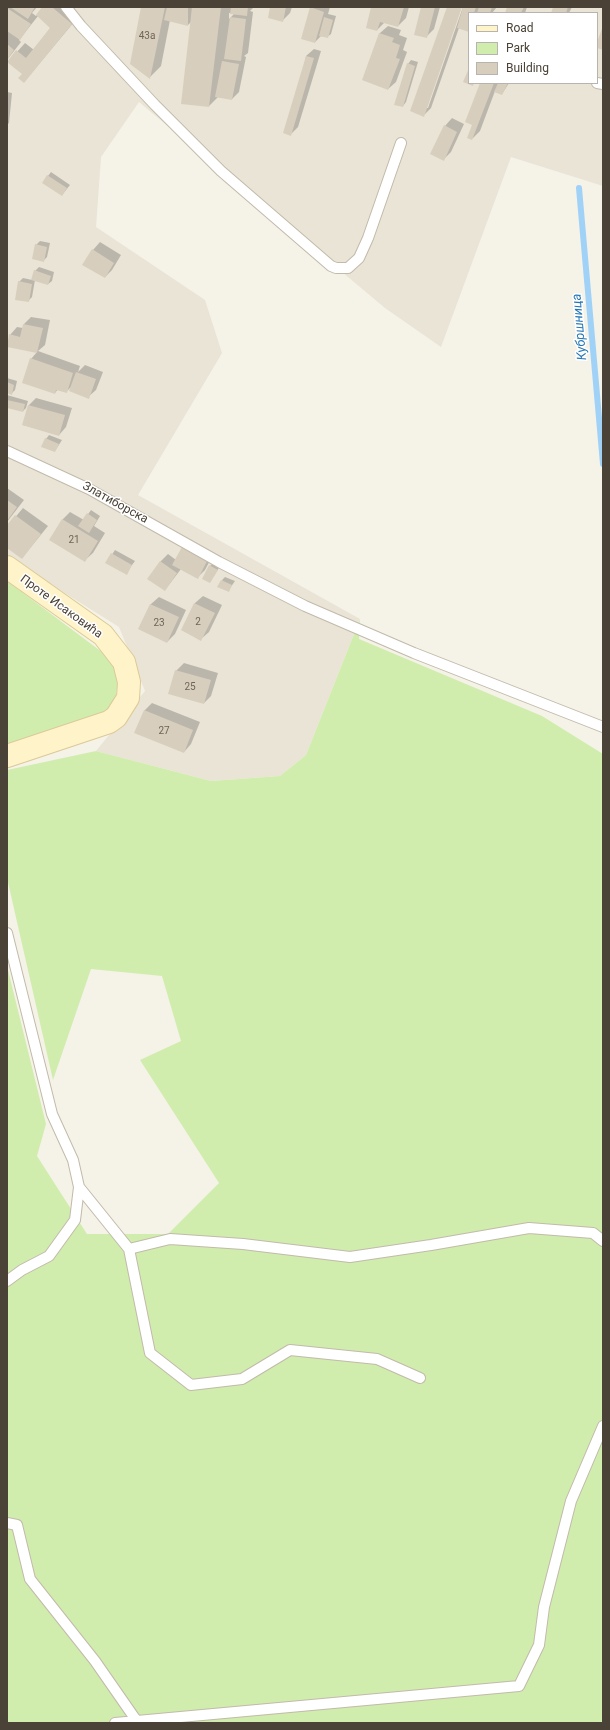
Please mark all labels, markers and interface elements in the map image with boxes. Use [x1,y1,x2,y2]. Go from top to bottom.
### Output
legend [468,12,598,84]
text: Road [506,21,534,35]
house number: 43a [139,30,155,42]
text: Park [506,41,530,55]
text: Building [506,61,549,75]
water label: Кубршница [569,293,591,361]
street label: Златиборска [80,479,150,527]
house number: 21 [68,534,80,546]
street label: Проте Исаковића [17,572,105,642]
house number: 2 [195,616,201,628]
house number: 23 [153,617,165,629]
house number: 25 [184,681,196,693]
house number: 27 [158,725,170,737]

